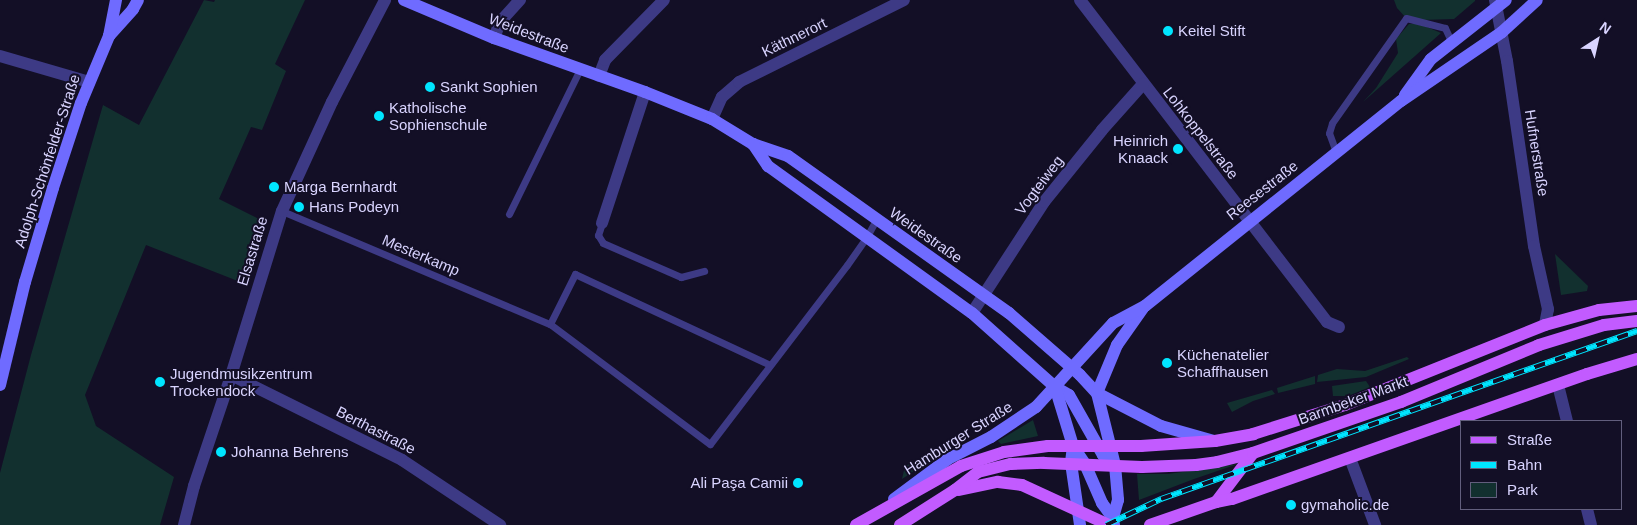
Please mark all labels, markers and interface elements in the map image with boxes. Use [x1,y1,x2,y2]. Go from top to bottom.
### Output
street label: Weidestraße [486,9,572,57]
street label: Käthnerort [759,14,829,60]
north arrow [1572,15,1622,65]
text: N [1597,18,1614,37]
place label: Keitel Stift [1178,22,1246,40]
marker: Keitel Stift [1162,25,1174,37]
street label: Adolph-Schönfelder-Straße [10,72,84,250]
place label: Sankt Sophien [440,78,538,96]
marker: Sankt Sophien [424,81,436,93]
street label: Lohkoppelstraße [1160,83,1242,183]
place label: Katholische Sophienschule [389,98,487,133]
street label: Hufnerstraße [1521,108,1553,198]
marker: Katholische Sophienschule [373,110,385,122]
place label: Heinrich Knaack [1113,131,1168,166]
marker: Heinrich Knaack [1172,143,1184,155]
street label: Vogteiweg [1011,152,1067,218]
street label: Reesestraße [1223,156,1301,224]
place label: Marga Bernhardt [284,178,397,196]
marker: Marga Bernhardt [268,181,280,193]
place label: Hans Podeyn [309,198,399,216]
marker: Hans Podeyn [293,201,305,213]
street label: Weidestraße [886,203,966,267]
street label: Elsastraße [233,214,271,288]
street label: Mesterkamp [380,231,462,279]
place label: Küchenatelier Schaffhausen [1177,345,1269,380]
marker: Küchenatelier Schaffhausen [1161,357,1173,369]
place label: Jugendmusikzentrum Trockendock [170,364,313,399]
street label: Barmbeker Markt [1296,372,1410,428]
marker: Jugendmusikzentrum Trockendock [154,376,166,388]
street label: Hamburger Straße [901,397,1015,479]
street label: Berthastraße [333,402,419,458]
legend [1460,420,1622,510]
text: Straße [1507,431,1552,448]
place label: Johanna Behrens [231,443,349,461]
marker: Johanna Behrens [215,446,227,458]
text: Bahn [1507,456,1542,473]
place label: Ali Paşa Camii [690,474,788,492]
marker: Ali Paşa Camii [792,477,804,489]
text: Park [1507,481,1538,498]
place label: gymaholic.de [1301,496,1389,514]
marker: gymaholic.de [1285,499,1297,511]

